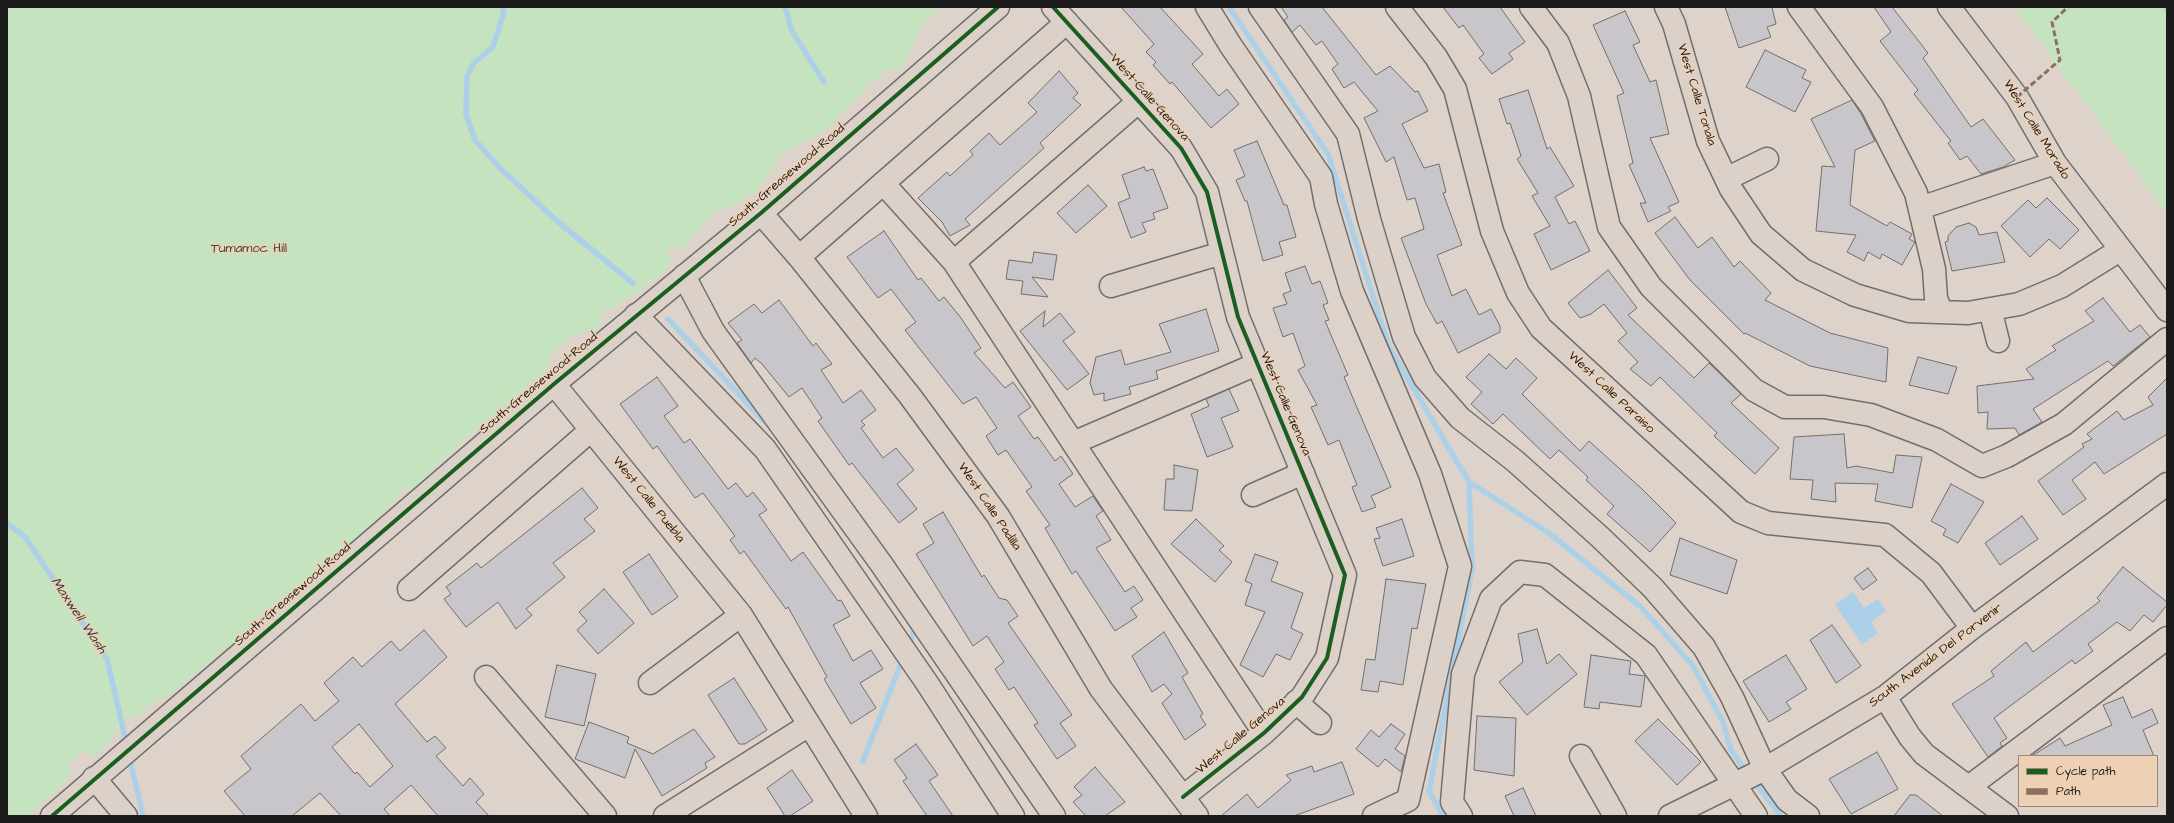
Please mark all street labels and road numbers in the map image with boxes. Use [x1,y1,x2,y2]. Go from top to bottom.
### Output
street label: West Calle Tonala [1673,42,1719,148]
street label: West Calle Genova [1106,51,1192,145]
street label: West Calle Morado [1999,77,2073,183]
street label: South Greasewood Road [726,121,848,231]
street label: South Greasewood Road [477,330,601,438]
street label: West Calle Paraiso [1564,349,1658,437]
street label: West Calle Genova [1256,350,1314,458]
street label: West Calle Puebla [608,454,688,546]
street label: West Calle Padilla [954,460,1024,554]
street label: South Greasewood Road [232,540,354,650]
street label: South Avenida Del Porvenir [1866,601,2006,711]
street label: West Calle Genova [1193,694,1289,778]

